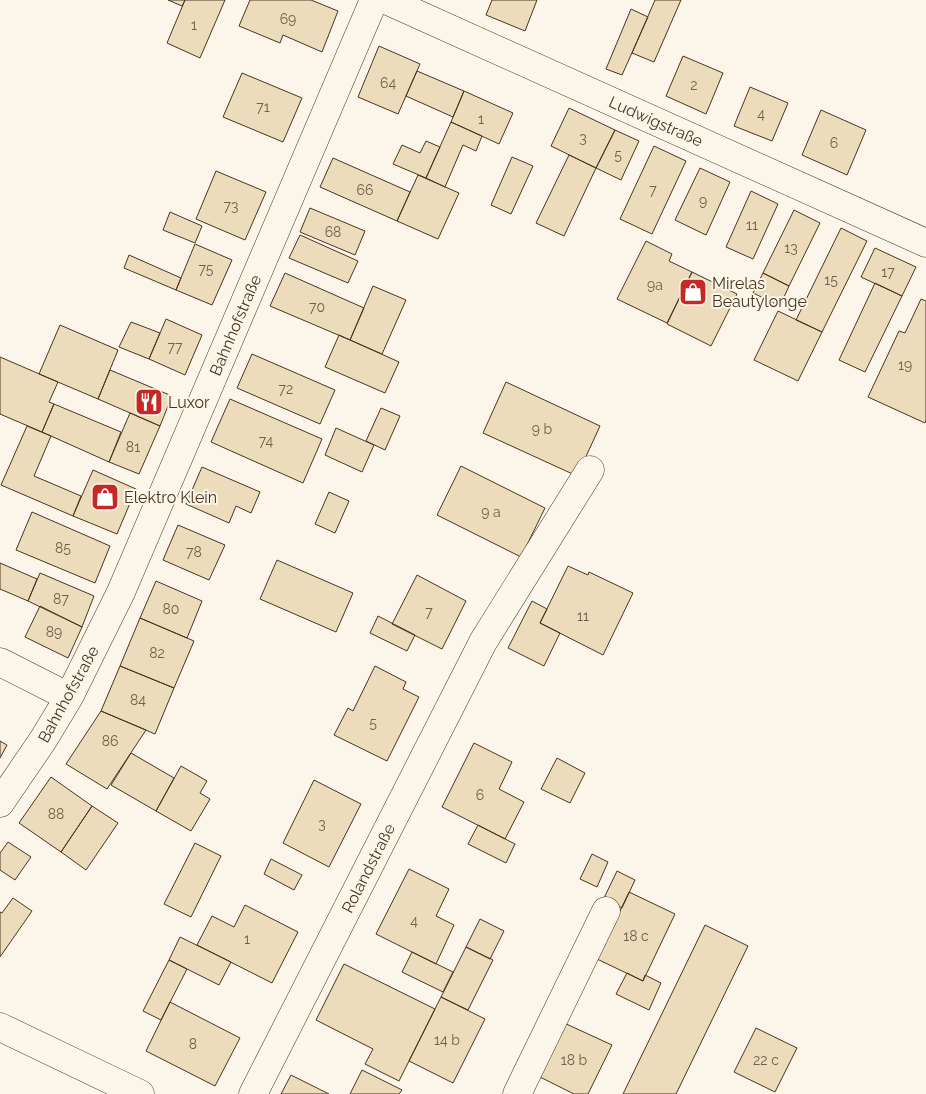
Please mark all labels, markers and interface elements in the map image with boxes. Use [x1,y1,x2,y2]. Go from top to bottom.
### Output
house number: 69 [280,11,296,27]
house number: 1 [191,17,197,33]
house number: 64 [380,75,396,91]
house number: 2 [690,77,698,93]
street label: Ludwigstraße [606,92,706,151]
house number: 71 [256,99,270,115]
house number: 4 [757,106,765,122]
house number: 1 [478,111,484,127]
house number: 3 [579,130,587,146]
house number: 6 [830,135,838,151]
house number: 5 [614,147,622,163]
house number: 66 [357,182,373,198]
house number: 7 [649,182,657,198]
house number: 9 [699,193,707,209]
house number: 73 [224,198,238,214]
house number: 11 [746,217,758,233]
house number: 68 [325,224,341,240]
house number: 13 [784,240,798,256]
house number: 75 [199,261,214,277]
house number: 17 [881,264,895,280]
street label: Bahnhofstraße [206,272,265,378]
house number: 15 [824,272,838,288]
place label: Mirelas Beautylonge [712,274,807,311]
house number: 9a [647,277,663,293]
shop icon: Mirelas Beautylonge [678,277,708,307]
house number: 70 [309,299,325,315]
house number: 77 [168,339,183,355]
house number: 19 [898,357,912,373]
house number: 72 [279,381,293,397]
restaurant icon: Luxor [134,387,164,417]
place label: Luxor [168,393,210,412]
house number: 9 b [532,421,553,437]
house number: 74 [259,433,274,449]
house number: 81 [126,439,140,455]
shop icon: Elektro Klein [90,482,120,512]
place label: Elektro Klein [124,488,217,507]
house number: 9 a [481,504,501,520]
house number: 85 [55,540,71,556]
house number: 78 [186,544,202,560]
house number: 87 [53,591,69,607]
house number: 80 [163,601,179,617]
house number: 7 [425,604,433,620]
house number: 11 [577,608,589,624]
house number: 89 [46,624,62,640]
street label: Bahnhofstraße [34,643,103,746]
house number: 82 [149,645,165,661]
house number: 84 [130,692,146,708]
house number: 5 [369,715,377,731]
house number: 86 [102,733,118,749]
house number: 6 [476,787,484,803]
house number: 88 [48,806,64,822]
house number: 3 [318,816,326,832]
street label: Rolandstraße [338,820,399,916]
house number: 4 [410,913,418,929]
house number: 18 c [623,928,649,944]
house number: 1 [244,931,250,947]
house number: 14 b [434,1032,460,1048]
house number: 8 [189,1036,197,1052]
house number: 18 b [561,1052,588,1068]
house number: 22 c [753,1052,779,1068]

